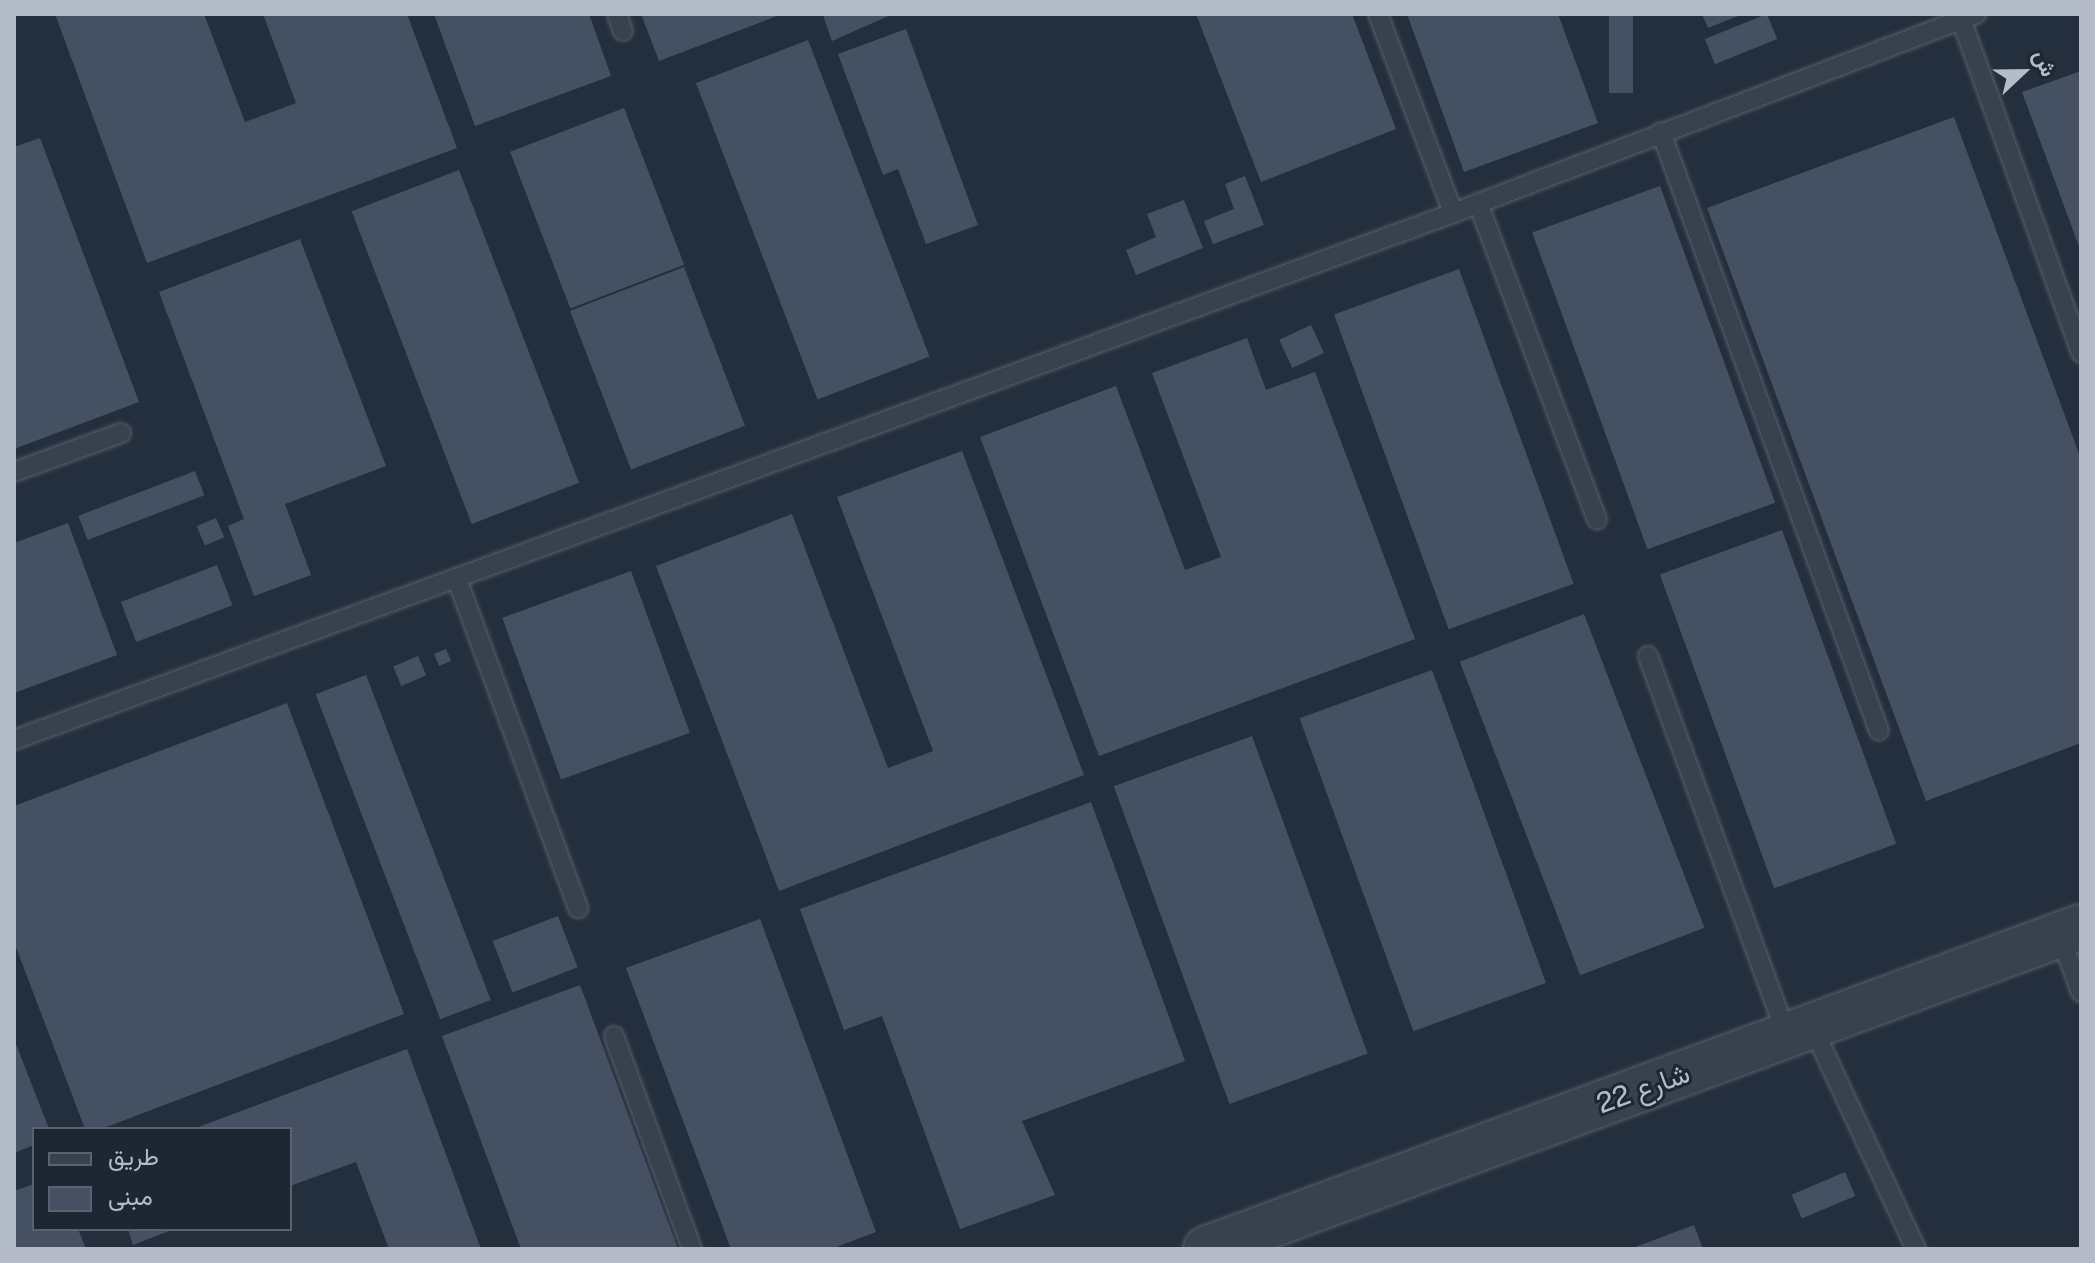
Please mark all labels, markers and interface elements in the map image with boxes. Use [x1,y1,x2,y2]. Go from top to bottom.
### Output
north arrow [1983,32,2063,112]
text: ش [2028,46,2062,80]
street label: شارع 22 [1592,1056,1694,1120]
legend [32,1127,292,1231]
text: طريق [108,1142,159,1170]
text: مبنى [108,1182,153,1210]

